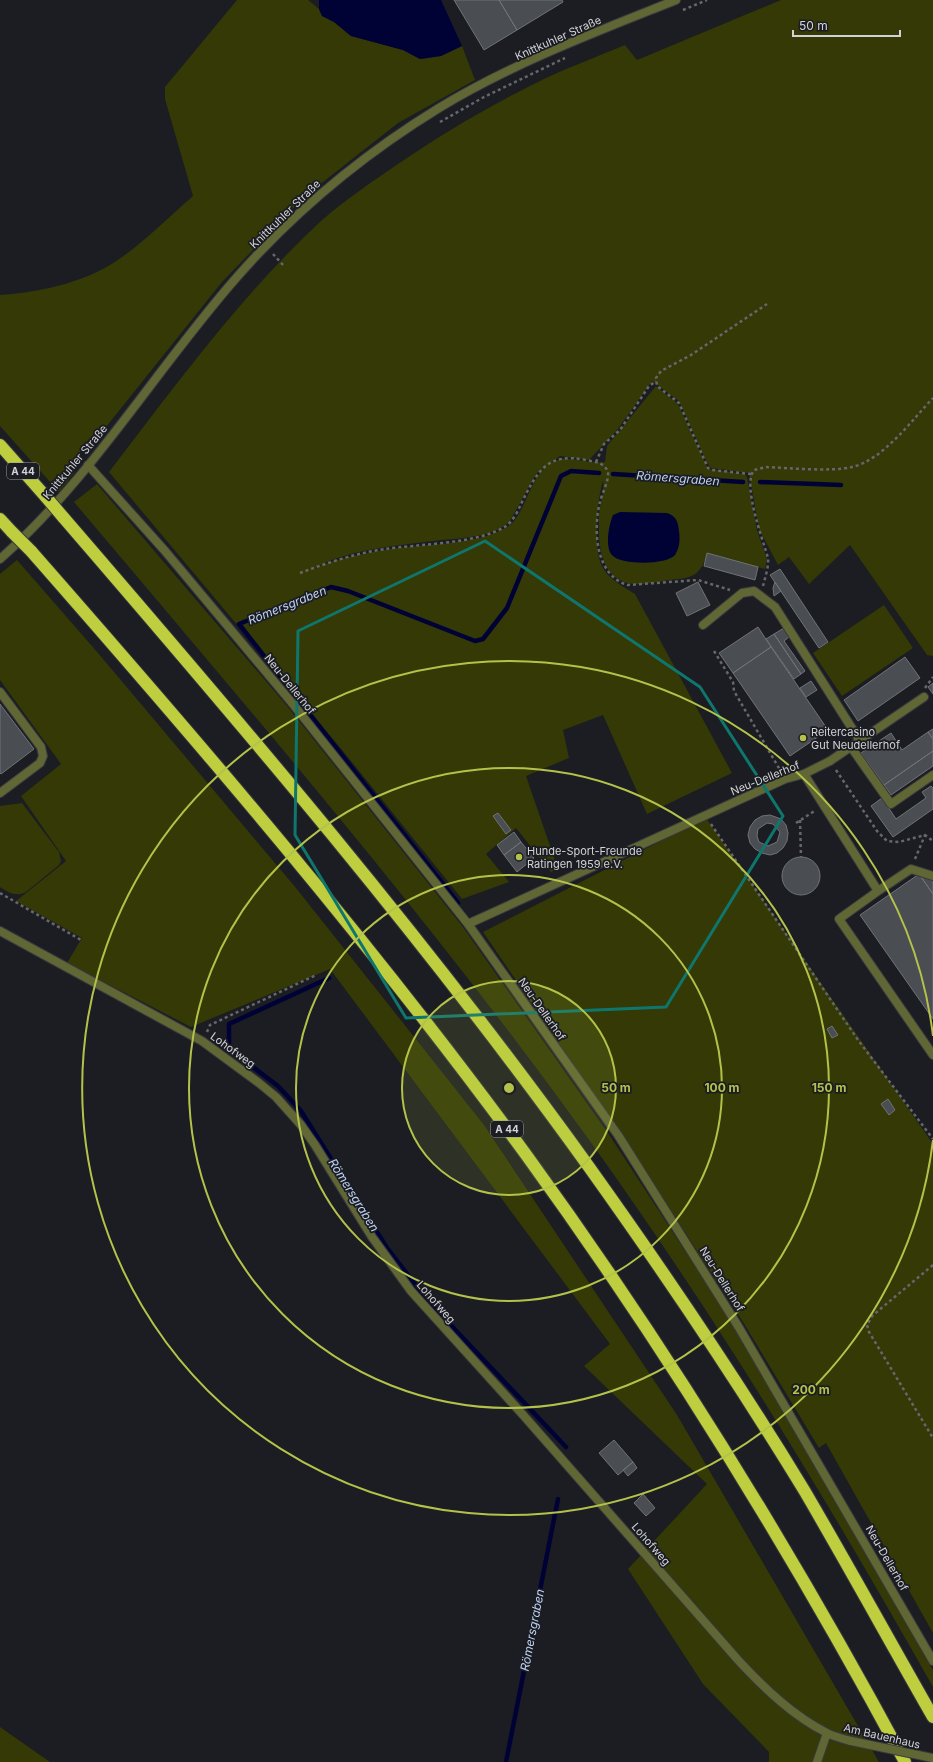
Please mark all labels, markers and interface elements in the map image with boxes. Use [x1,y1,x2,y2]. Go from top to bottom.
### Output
scale bar [793,12,900,38]
street label: Knittkuhler Straße [513,13,603,63]
text: 50 m [799,18,828,33]
street label: Knittkuhler Straße [247,177,323,251]
street label: Knittkuhler Straße [40,422,110,502]
road number: A 44 [7,463,39,479]
water label: Römersgraben [636,468,720,488]
water label: Römersgraben [246,582,328,628]
street label: Neu-Dellerhof [261,651,319,717]
place label: Reitercasino Gut Neudellerhof [811,725,900,752]
marker: Reitercasino Gut Neudellerhof [798,733,808,743]
street label: Neu-Dellerhof [728,758,802,798]
place label: Hunde-Sport-Freunde Ratingen 1959 e.V. [527,844,642,871]
marker: Hunde-Sport-Freunde Ratingen 1959 e.V. [514,852,524,862]
street label: Neu-Dellerhof [515,975,569,1043]
street label: Lohofweg [208,1029,258,1071]
text: 50 m [601,1080,631,1095]
text: 100 m [704,1080,740,1095]
text: 150 m [812,1080,846,1095]
centre of rings [502,1081,516,1095]
road number: A 44 [491,1121,523,1137]
water label: Römersgraben [326,1156,382,1234]
street label: Neu-Dellerhof [697,1244,747,1314]
street label: Lohofweg [414,1278,458,1326]
text: 200 m [792,1382,830,1397]
street label: Lohofweg [629,1520,673,1568]
street label: Neu-Dellerhof [863,1523,911,1593]
water label: Römersgraben [517,1588,547,1672]
street label: Am Bauenhaus [842,1720,922,1752]

